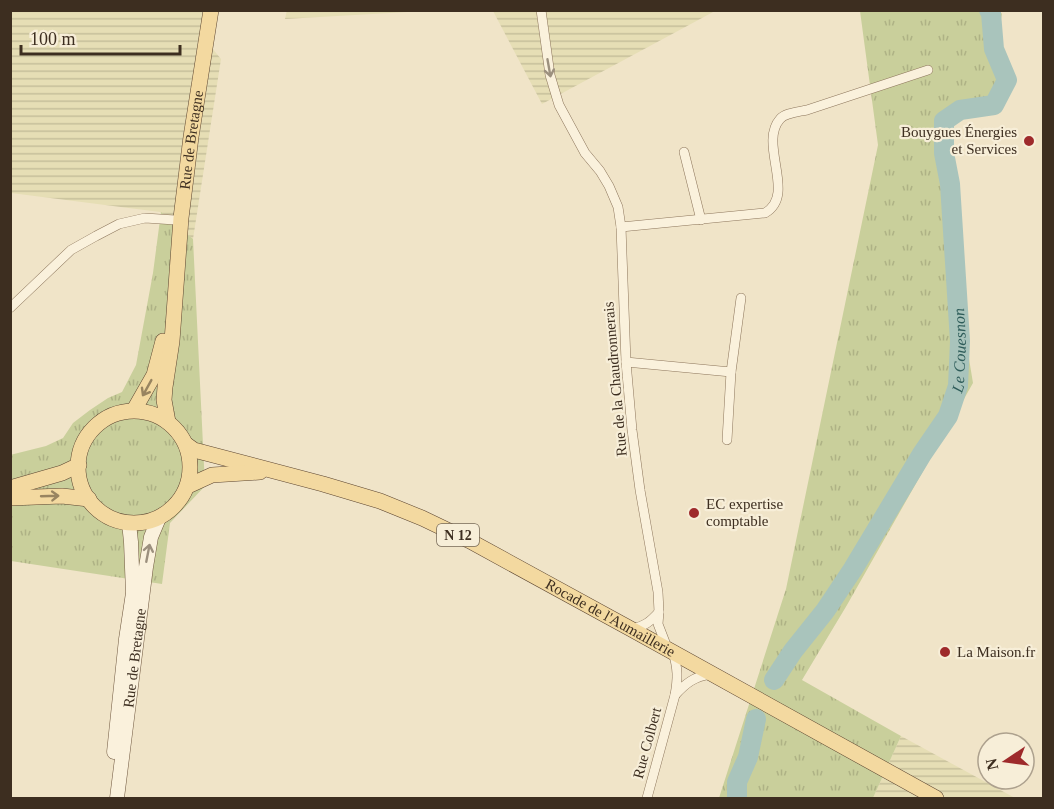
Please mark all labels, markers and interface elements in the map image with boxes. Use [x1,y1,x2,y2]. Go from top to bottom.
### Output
scale bar [21,18,180,56]
text: 100 m [30,29,76,49]
one-way arrow [544,58,555,78]
street label: Rue de Bretagne [177,89,206,190]
place label: Bouygues Énergies et Services [901,124,1017,157]
marker: Bouygues Énergies et Services [1022,134,1036,148]
street label: Rue de la Chaudronnerais [600,301,630,457]
water label: Le Couesnon [948,308,969,396]
one-way arrow [141,378,152,396]
one-way arrow [39,491,59,502]
place label: EC expertise comptable [706,496,783,529]
marker: EC expertise comptable [687,506,701,520]
road number: N 12 [437,524,479,546]
one-way arrow [143,544,154,563]
street label: Rocade de l'Aumaillerie [543,576,678,660]
street label: Rue de Bretagne [120,607,149,709]
place label: La Maison.fr [957,644,1035,660]
marker: La Maison.fr [938,645,952,659]
street label: Rue Colbert [630,705,664,780]
north arrow [976,731,1036,791]
text: N [982,756,1001,772]

